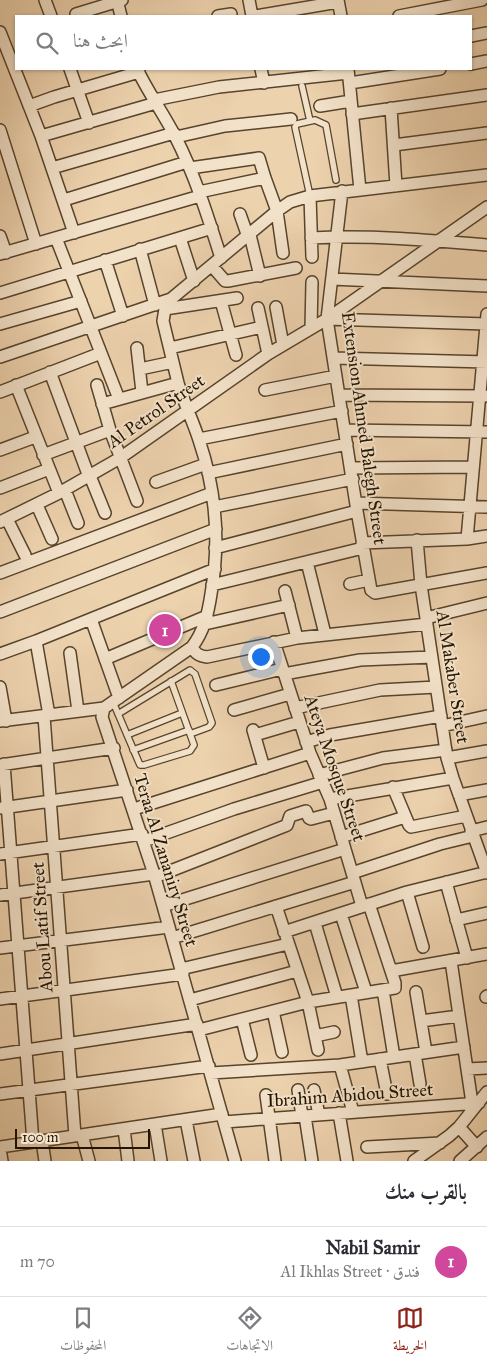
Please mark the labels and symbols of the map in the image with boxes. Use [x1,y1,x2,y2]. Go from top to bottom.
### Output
street label: Extension Ahmed Balegh Street [336,310,391,547]
street label: Al Petrol Street [102,369,209,453]
street label: Al Makaber Street [431,608,474,746]
pin: 1 [149,611,181,649]
your location [248,644,274,670]
street label: Ateya Mosque Street [298,691,371,845]
street label: Teraa Al Zananiry Street [129,771,203,950]
street label: Abou Latif Street [26,861,58,994]
street label: Ibrahim Abidou Street [266,1078,435,1112]
scale bar [15,1126,150,1149]

